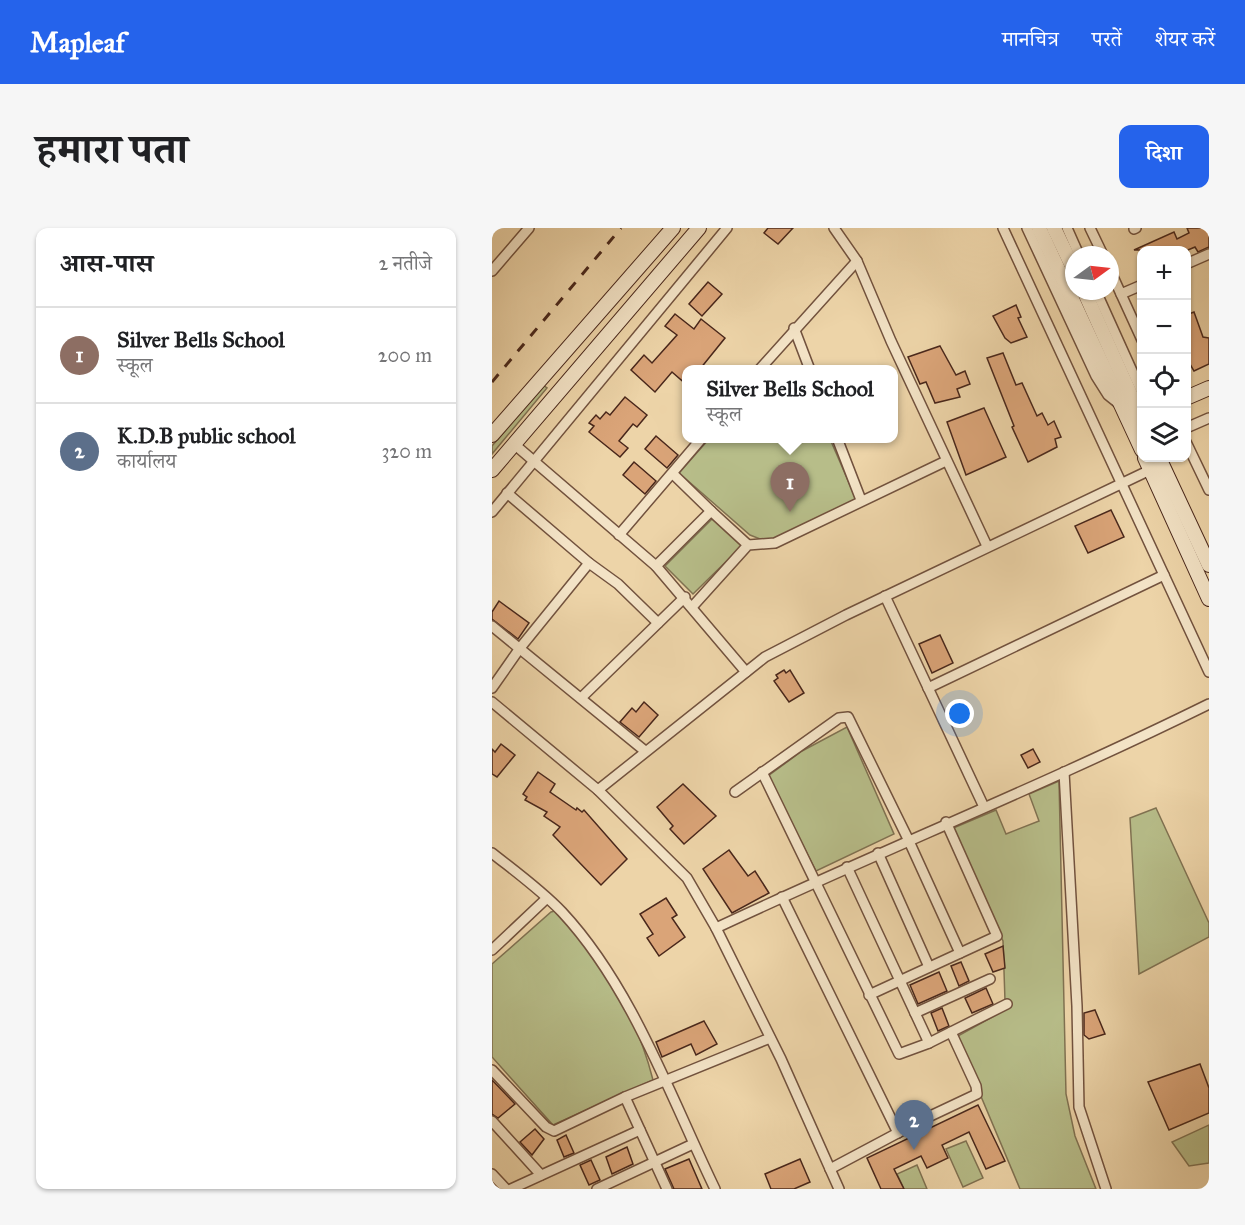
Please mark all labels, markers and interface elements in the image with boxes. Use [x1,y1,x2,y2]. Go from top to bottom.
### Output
text: Mapleaf [30,25,125,60]
text: मानचित्र [1002,26,1059,52]
text: परतें [1092,26,1122,52]
text: शेयर करें [1155,26,1215,52]
text: हमारा पता [36,123,188,175]
button: दिशा [1119,125,1209,188]
north arrow [1065,246,1119,300]
map controls [1137,246,1191,462]
button: + [1137,246,1191,300]
text: आस-पास [60,247,153,279]
text: 2 नतीजे [379,251,432,275]
button: − [1137,300,1191,354]
text: Silver Bells School [117,326,285,353]
text: 1 [76,343,83,367]
text: 200 m [378,343,432,367]
text: स्कूल [117,353,153,377]
button: locate [1137,354,1191,408]
popup [682,365,898,443]
text: Silver Bells School [706,375,874,402]
text: स्कूल [706,402,742,426]
button: layers [1137,408,1191,462]
text: K.D.B public school [117,422,295,449]
text: 2 [75,439,84,463]
text: 320 m [381,439,432,463]
text: कार्यालय [117,449,176,473]
pin: 1 [770,462,810,512]
your location [945,699,974,728]
pin: 2 [894,1100,934,1150]

